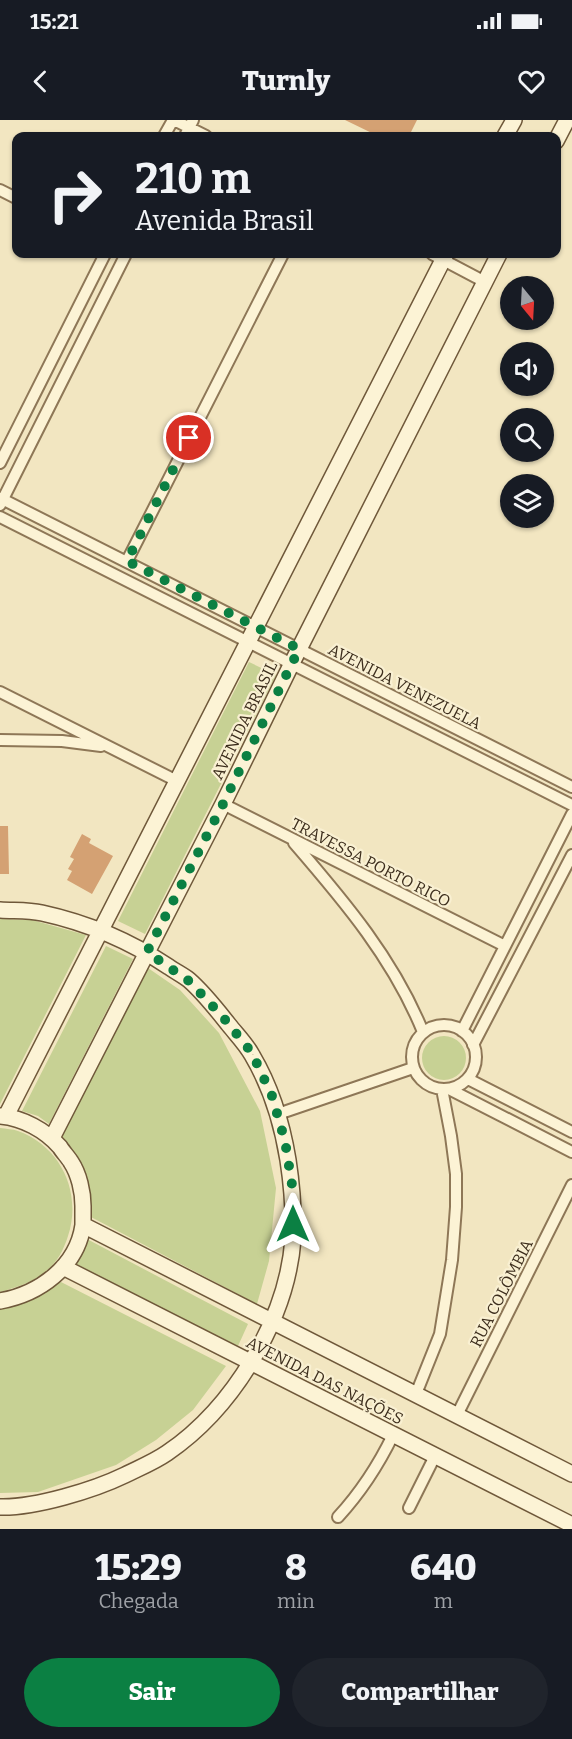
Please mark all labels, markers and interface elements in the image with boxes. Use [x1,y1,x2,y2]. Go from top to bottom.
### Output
text: 15:21 [30,8,79,35]
icon: back [24,65,57,98]
text: Turnly [242,65,330,97]
icon: heart [515,65,548,98]
text: 210 m [135,154,251,204]
icon: right [36,156,114,234]
text: Avenida Brasil [135,205,314,237]
north arrow [500,276,554,330]
map controls [500,276,554,528]
button: sound [500,342,554,396]
button: search [500,408,554,462]
pin [163,412,214,463]
icon: arrive [172,421,205,454]
button: layers [500,474,554,528]
street label: AVENIDA VENEZUELA [325,640,485,734]
street label: AVENIDA BRASIL [208,658,281,783]
street label: TRAVESSA PORTO RICO [288,814,454,911]
position arrow [261,1192,325,1256]
street label: RUA COLÔMBIA [465,1235,537,1350]
street label: AVENIDA DAS NAÇÕES [243,1332,407,1428]
text: 15:29 [95,1546,182,1590]
text: 8 [285,1546,307,1590]
text: 640 [410,1546,477,1590]
text: Chegada [98,1589,179,1613]
text: min [277,1589,315,1613]
text: m [434,1589,453,1613]
button: Sair [24,1658,280,1727]
button: Compartilhar [292,1658,548,1727]

